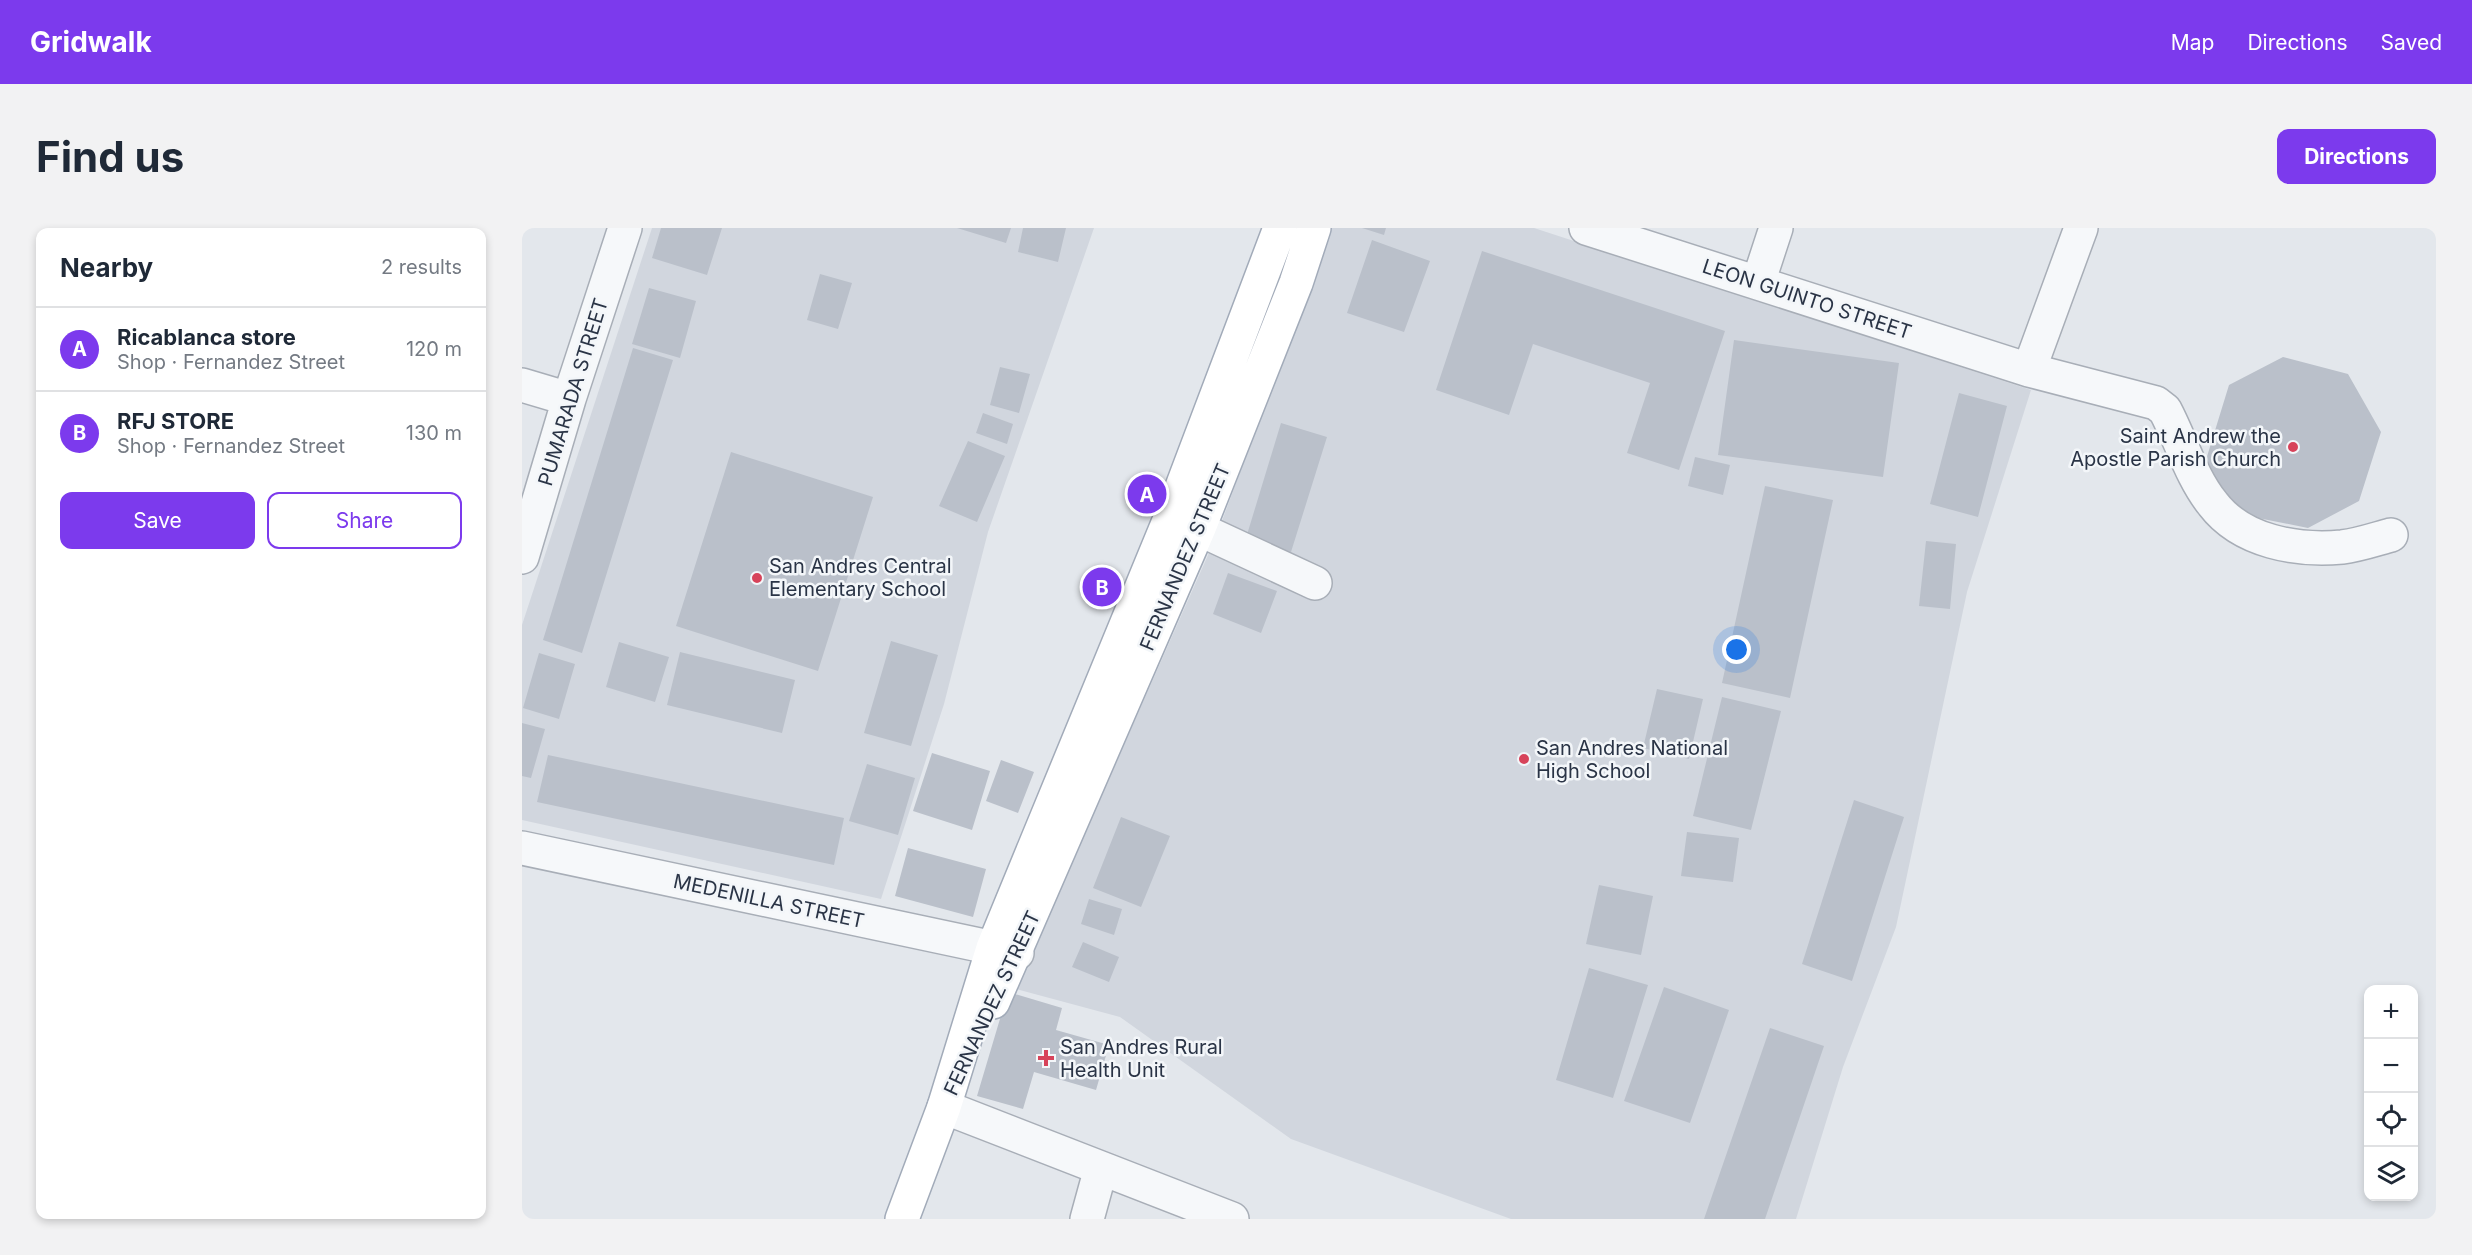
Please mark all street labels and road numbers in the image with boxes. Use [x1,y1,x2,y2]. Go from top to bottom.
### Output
street label: LEON GUINTO STREET [1699,254,1915,344]
street label: PUMARADA STREET [533,295,613,489]
street label: FERNANDEZ STREET [1135,460,1235,654]
street label: MEDENILLA STREET [671,869,867,933]
street label: FERNANDEZ STREET [939,907,1045,1099]

